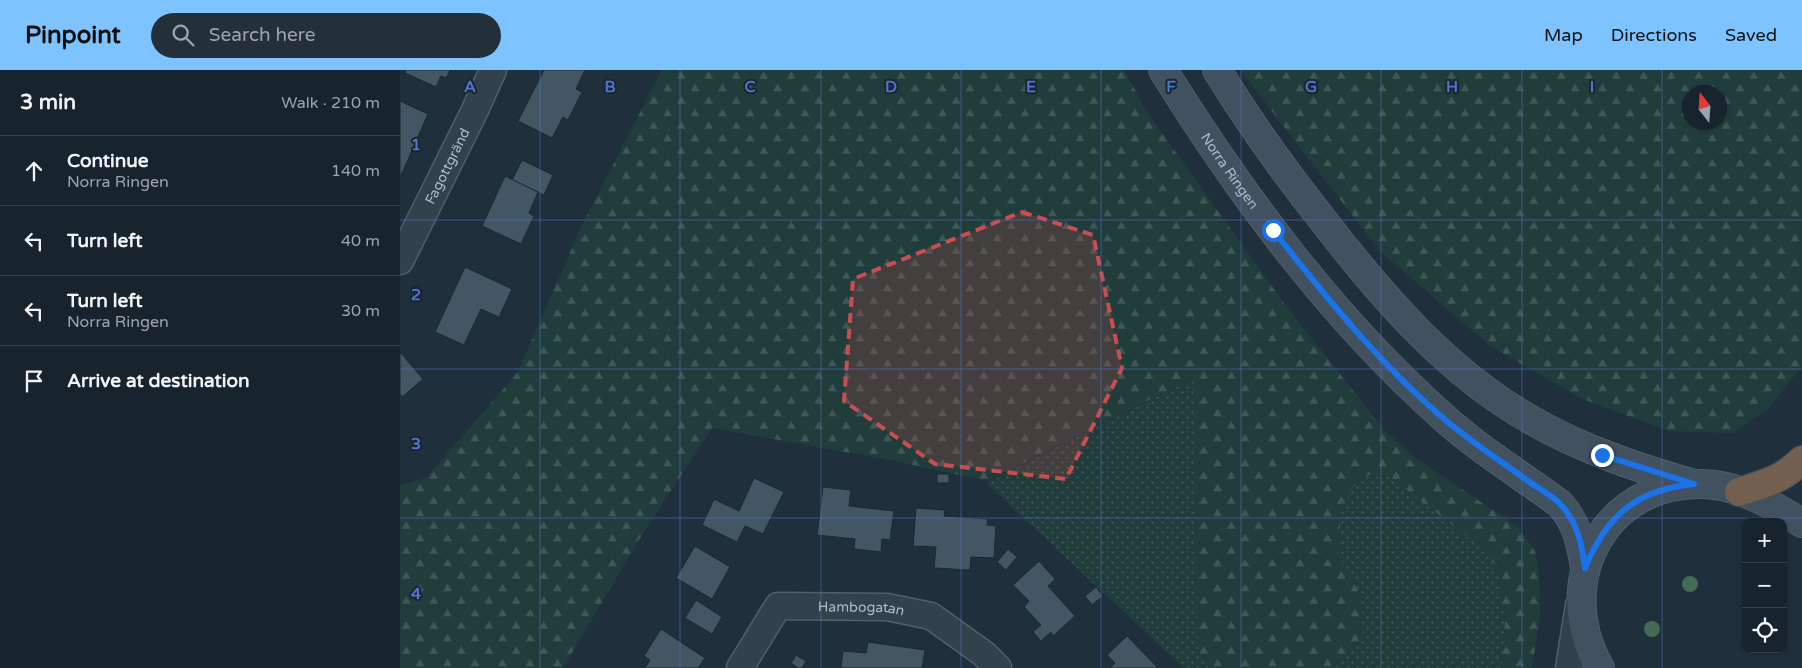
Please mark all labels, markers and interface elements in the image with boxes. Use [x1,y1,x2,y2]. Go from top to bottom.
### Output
search box [151,13,501,58]
text: Pinpoint [25,21,121,50]
icon: search [169,21,197,49]
text: Search here [209,24,316,46]
text: Map [1544,24,1583,46]
text: Directions [1611,24,1697,46]
text: Saved [1725,24,1777,46]
text: A [464,77,476,97]
text: B [604,77,616,97]
text: C [744,77,756,97]
text: D [885,77,897,97]
text: E [1026,77,1036,97]
text: F [1166,77,1176,97]
text: G [1305,77,1317,97]
text: H [1446,77,1458,97]
text: I [1590,77,1594,97]
north arrow [1682,85,1727,130]
text: 3 min [20,90,76,115]
text: Walk · 210 m [281,93,380,113]
street label: Fagottgränd [422,125,474,207]
street label: Norra Ringen [1197,130,1262,213]
text: 1 [411,135,421,155]
text: Continue [67,150,149,172]
icon: ahead [20,157,48,185]
text: 140 m [331,161,380,181]
text: Norra Ringen [67,172,169,192]
route start [1262,219,1285,242]
icon: left [20,227,48,255]
text: Turn left [67,230,143,252]
text: 40 m [341,231,380,251]
text: 2 [411,285,421,305]
text: Turn left [67,290,143,312]
icon: left [20,297,48,325]
text: 30 m [341,301,380,321]
text: Norra Ringen [67,312,169,332]
icon: arrive [20,367,48,395]
text: Arrive at destination [67,370,250,392]
text: 3 [411,434,421,454]
route end [1591,444,1614,467]
map controls [1742,518,1787,653]
button: + [1742,518,1787,563]
button: − [1742,563,1787,608]
text: 4 [411,584,421,604]
street label: Hambogatan [818,598,906,619]
button: locate [1742,608,1787,653]

